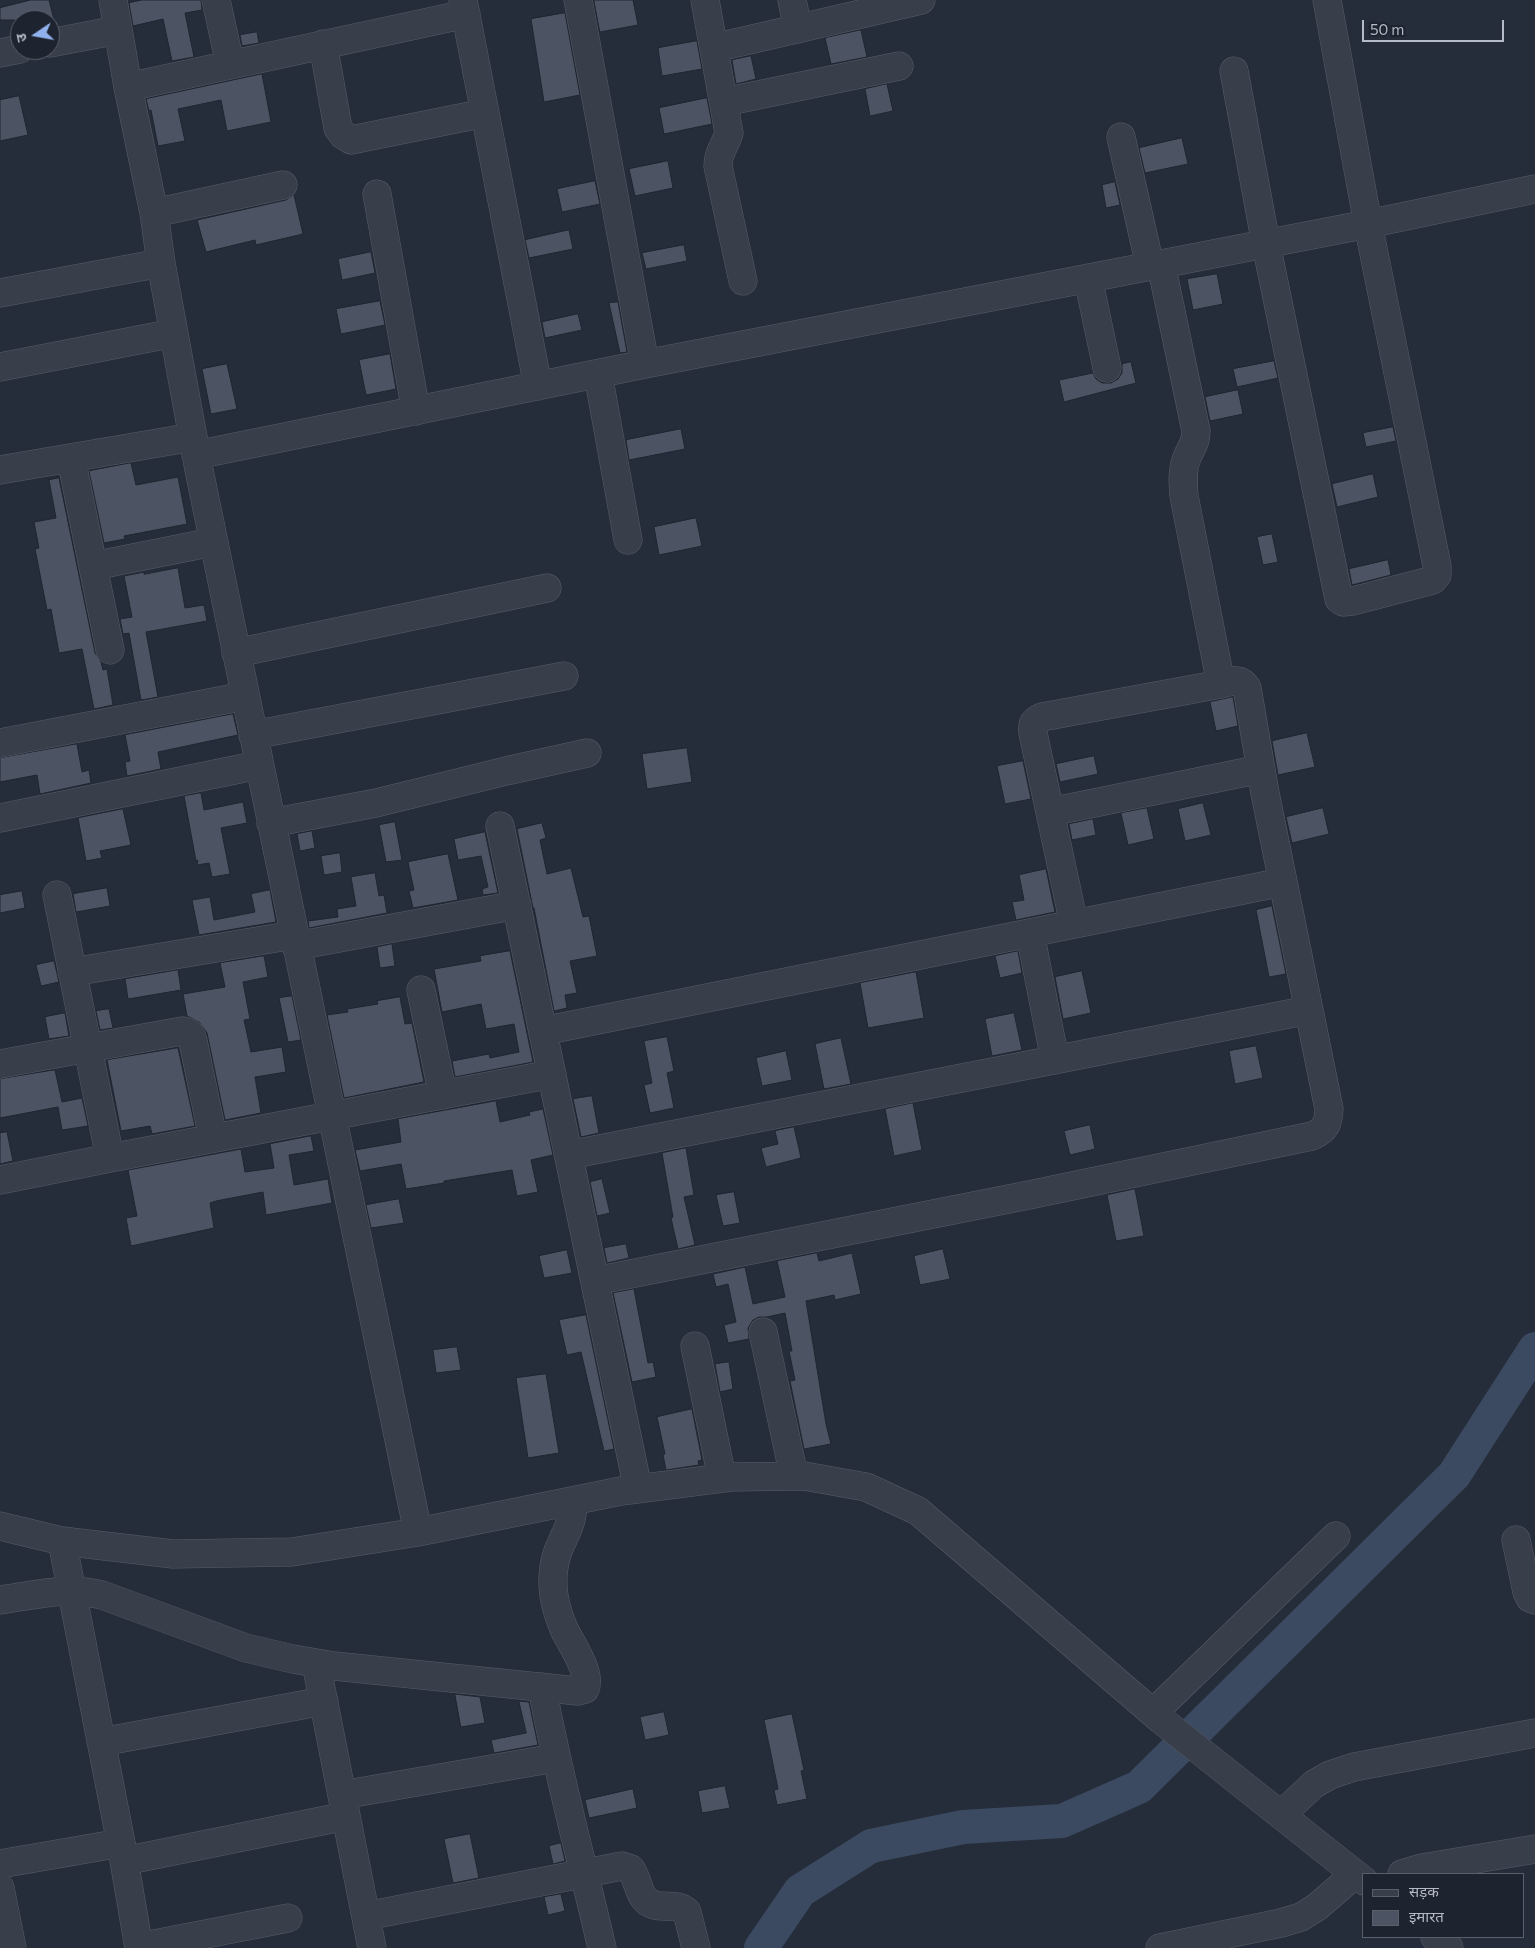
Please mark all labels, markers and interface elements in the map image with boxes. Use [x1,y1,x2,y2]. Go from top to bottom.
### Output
north arrow [10,10,60,60]
scale bar [1365,10,1508,42]
text: 50 m [1370,20,1404,38]
text: उ [12,32,30,44]
legend [1362,1873,1525,1938]
text: सड़क [1409,1882,1439,1900]
text: इमारत [1409,1907,1444,1925]

